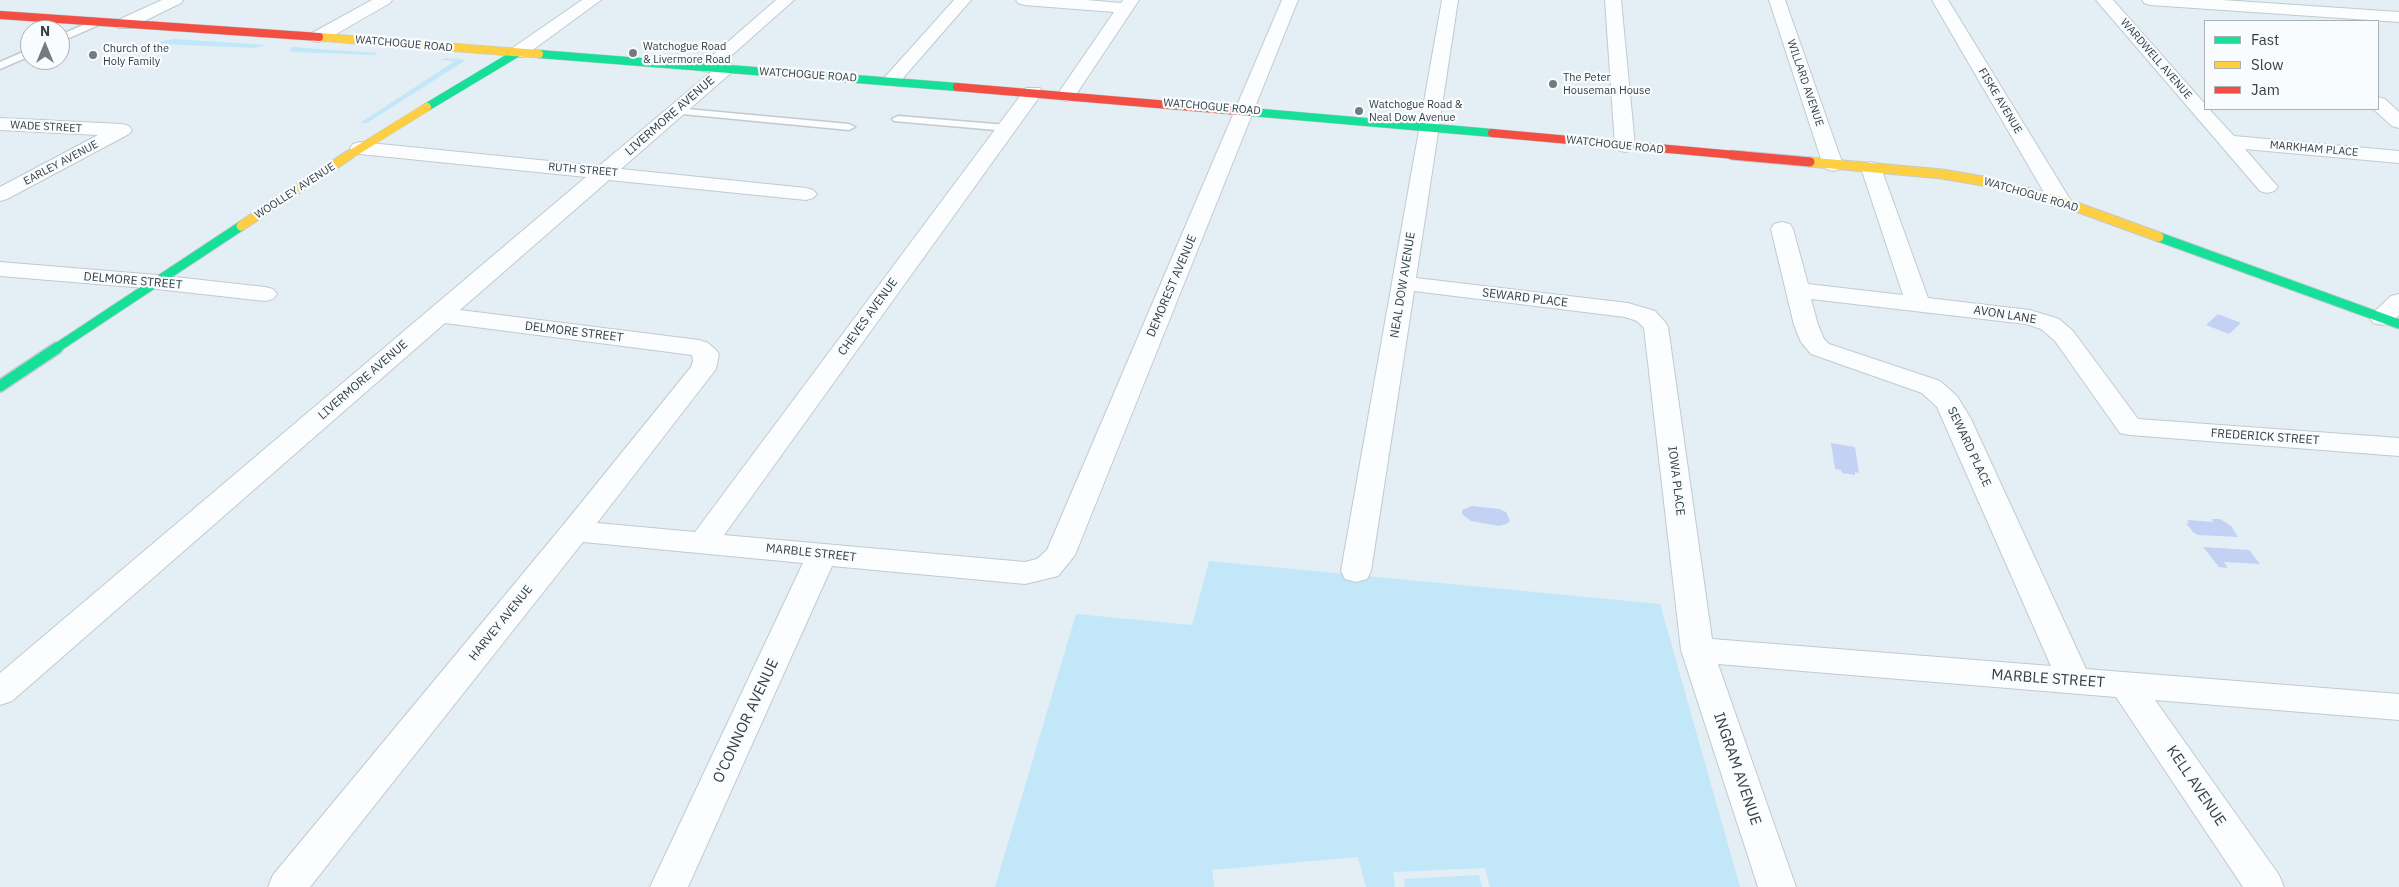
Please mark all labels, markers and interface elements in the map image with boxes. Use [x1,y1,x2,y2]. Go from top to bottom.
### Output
street label: WARDWELL AVENUE [2117,16,2195,102]
north arrow [20,20,70,70]
legend [2204,20,2379,110]
text: N [40,22,50,40]
text: Fast [2251,30,2279,49]
street label: WATCHOGUE ROAD [355,33,453,55]
street label: WILLARD AVENUE [1784,38,1826,128]
place label: Watchogue Road & Livermore Road [643,40,731,66]
place label: Church of the Holy Family [103,42,169,68]
marker: Watchogue Road & Livermore Road [627,47,639,59]
marker: Church of the Holy Family [87,49,99,61]
text: Slow [2251,55,2284,74]
street label: WATCHOGUE ROAD [759,65,857,85]
street label: FISKE AVENUE [1975,66,2025,136]
place label: The Peter Houseman House [1563,71,1650,97]
street label: LIVERMORE AVENUE [622,73,718,159]
marker: The Peter Houseman House [1547,78,1559,90]
text: Jam [2251,80,2280,99]
street label: WATCHOGUE ROAD [1163,96,1261,118]
place label: Watchogue Road & Neal Dow Avenue [1369,98,1462,124]
marker: Watchogue Road & Neal Dow Avenue [1353,105,1365,117]
street label: WADE STREET [10,119,82,135]
street label: WATCHOGUE ROAD [1566,133,1664,157]
street label: EARLEY AVENUE [21,138,101,188]
street label: MARKHAM PLACE [2269,139,2359,159]
street label: WOOLLEY AVENUE [252,160,338,222]
street label: RUTH STREET [548,160,618,180]
street label: WATCHOGUE ROAD [1982,175,2080,215]
street label: NEAL DOW AVENUE [1388,231,1418,339]
street label: DEMOREST AVENUE [1144,233,1200,339]
street label: DELMORE STREET [83,270,183,292]
street label: CHEVES AVENUE [835,276,901,358]
street label: SEWARD PLACE [1481,286,1569,310]
street label: AVON LANE [1972,303,2038,327]
street label: DELMORE STREET [524,319,624,345]
street label: LIVERMORE AVENUE [315,337,411,423]
street label: SEWARD PLACE [1944,405,1994,489]
street label: FREDERICK STREET [2210,426,2320,448]
street label: IOWA PLACE [1665,445,1687,517]
street label: MARBLE STREET [765,541,857,565]
street label: HARVEY AVENUE [466,582,536,664]
street label: O'CONNOR AVENUE [709,656,783,786]
street label: MARBLE STREET [1991,666,2105,692]
street label: INGRAM AVENUE [1709,710,1765,828]
street label: KELL AVENUE [2162,742,2230,830]

